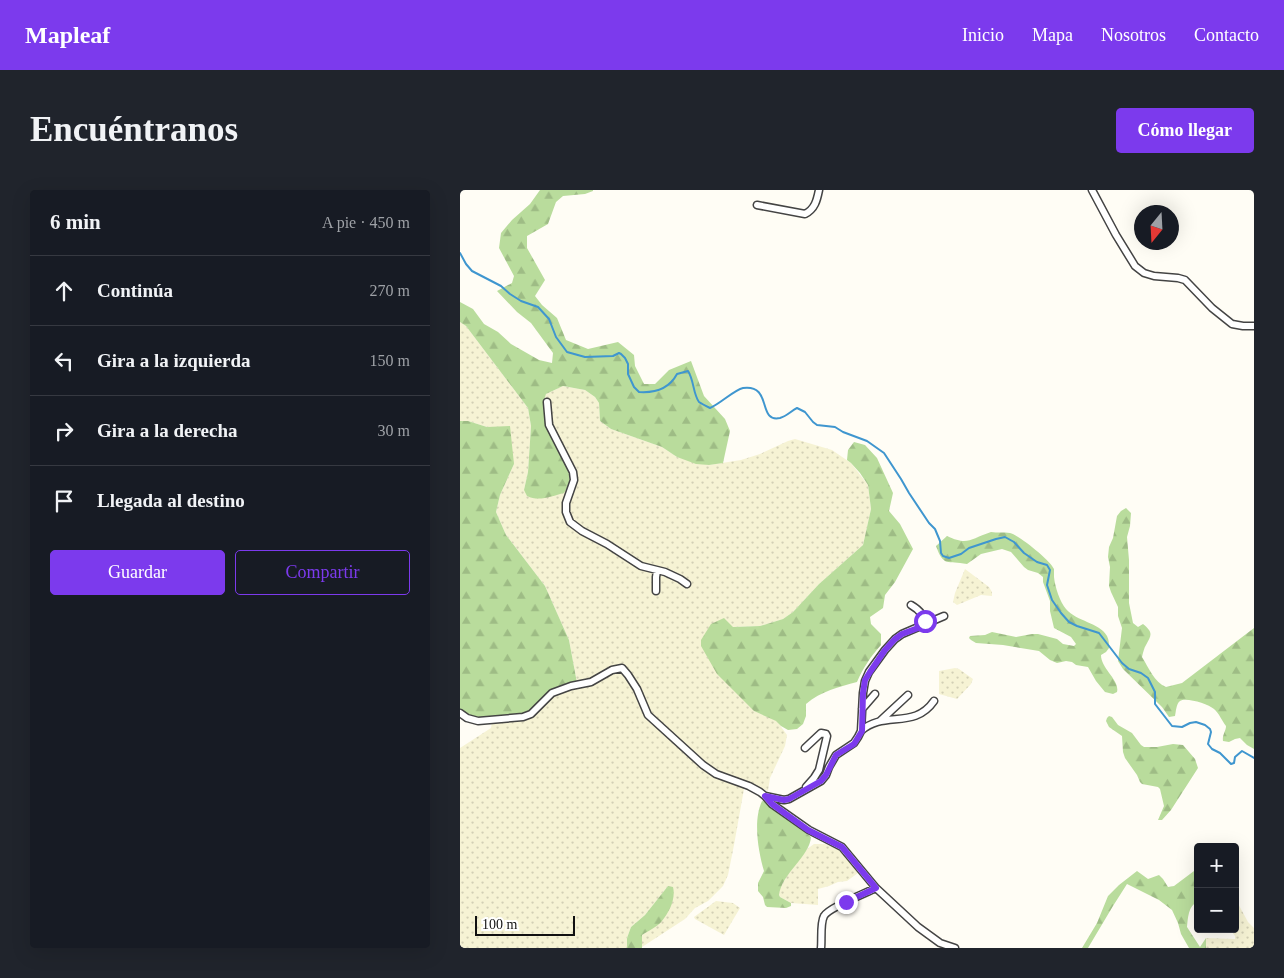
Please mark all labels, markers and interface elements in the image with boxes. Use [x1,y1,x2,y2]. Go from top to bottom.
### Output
text: Mapleaf [25,22,110,48]
text: Inicio [962,25,1004,45]
text: Mapa [1032,25,1073,45]
text: Nosotros [1101,25,1166,45]
text: Contacto [1194,25,1259,45]
button: Cómo llegar [1116,108,1254,153]
text: Encuéntranos [30,110,238,149]
north arrow [1134,205,1179,250]
text: 6 min [50,210,101,234]
text: A pie · 450 m [322,214,410,231]
icon: ahead [50,277,78,305]
text: Continúa [97,280,173,301]
text: 270 m [370,282,410,299]
icon: left [50,347,78,375]
text: Gira a la izquierda [97,350,251,371]
text: 150 m [370,352,410,369]
icon: right [50,417,78,445]
text: Gira a la derecha [97,420,238,441]
text: 30 m [378,422,410,439]
icon: arrive [50,487,78,515]
text: Llegada al destino [97,490,245,511]
button: Guardar [50,550,225,595]
button: Compartir [235,550,410,595]
route start [914,610,937,633]
map controls [1194,843,1239,933]
button: + [1194,843,1239,888]
button: − [1194,888,1239,933]
route end [835,891,858,914]
scale bar [475,913,575,936]
text: 100 m [482,917,517,932]

